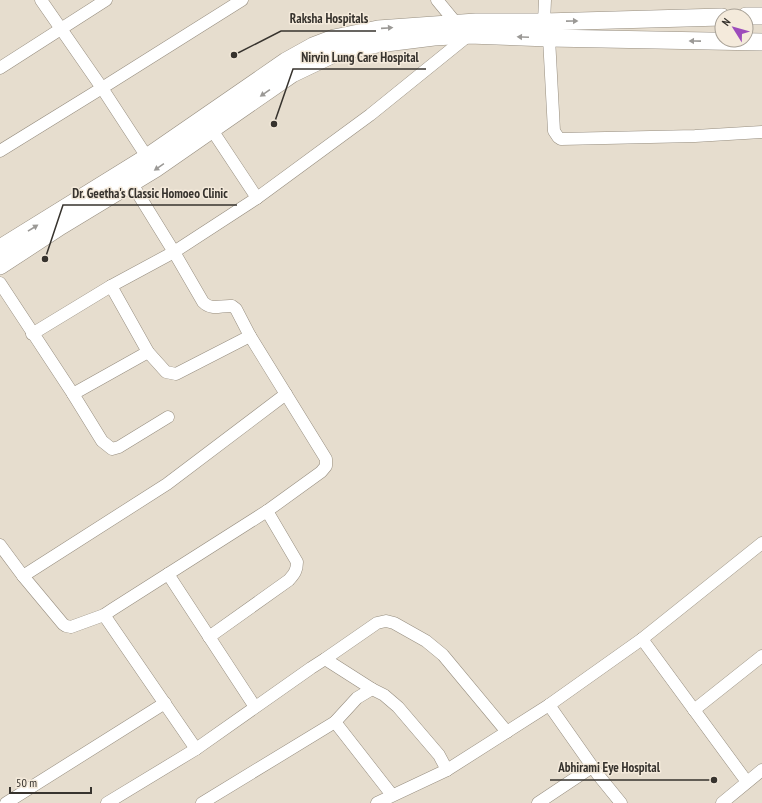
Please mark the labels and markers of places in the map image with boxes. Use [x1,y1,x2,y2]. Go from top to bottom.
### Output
callout: Raksha Hospitals [281,6,376,31]
callout: Nirvin Lung Care Hospital [293,44,426,69]
callout: Dr. Geetha's Classic Homoeo Clinic [63,180,237,205]
callout: Abhirami Eye Hospital [550,755,668,780]

